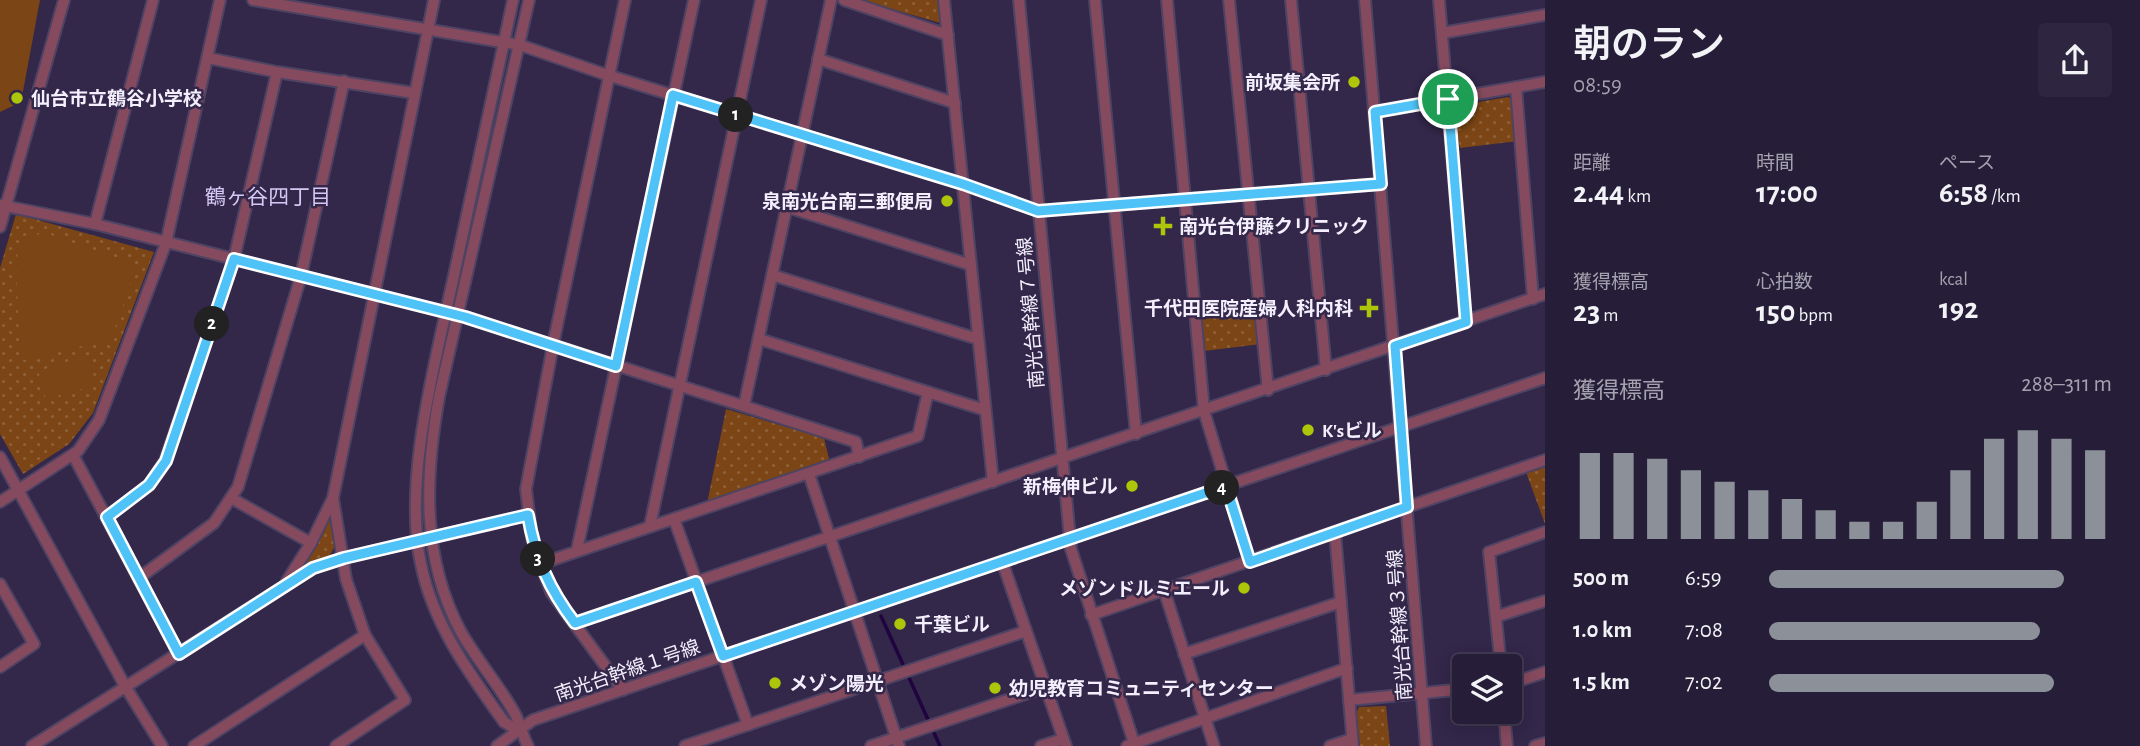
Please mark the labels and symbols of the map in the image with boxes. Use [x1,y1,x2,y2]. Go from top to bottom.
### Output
pin [1418,69,1478,129]
place label: 前坂集会所 [1245,72,1340,93]
marker: 前坂集会所 [1346,74,1362,90]
place label: 仙台市立鶴谷小学校 [31,88,202,109]
marker: 仙台市立鶴谷小学校 [9,90,25,106]
pin: 1 [718,97,754,132]
district label: 鶴ヶ谷四丁目 [205,186,331,208]
place label: 泉南光台南三郵便局 [762,191,933,212]
marker: 泉南光台南三郵便局 [939,193,955,209]
marker: 南光台伊藤クリニック [1153,216,1173,236]
place label: 南光台伊藤クリニック [1179,216,1369,237]
street label: 南光台幹線７号線 [1013,236,1048,390]
place label: 千代田医院産婦人科内科 [1144,298,1353,319]
marker: 千代田医院産婦人科内科 [1359,298,1379,318]
pin: 2 [194,306,230,342]
place label: K'sビル [1322,420,1382,441]
marker: K'sビル [1300,422,1316,438]
pin: 4 [1204,470,1240,505]
place label: 新梅伸ビル [1023,476,1118,497]
marker: 新梅伸ビル [1124,478,1140,494]
pin: 3 [520,542,556,576]
street label: 南光台幹線３号線 [1384,548,1415,702]
place label: メゾンドルミエール [1059,578,1230,599]
marker: メゾンドルミエール [1236,580,1252,596]
place label: 千葉ビル [914,614,990,635]
marker: 千葉ビル [892,616,908,632]
street label: 南光台幹線１号線 [552,636,702,705]
place label: メゾン陽光 [789,673,884,694]
marker: メゾン陽光 [767,675,783,691]
place label: 幼児教育コミュニティセンター [1009,678,1274,699]
marker: 幼児教育コミュニティセンター [987,680,1003,696]

